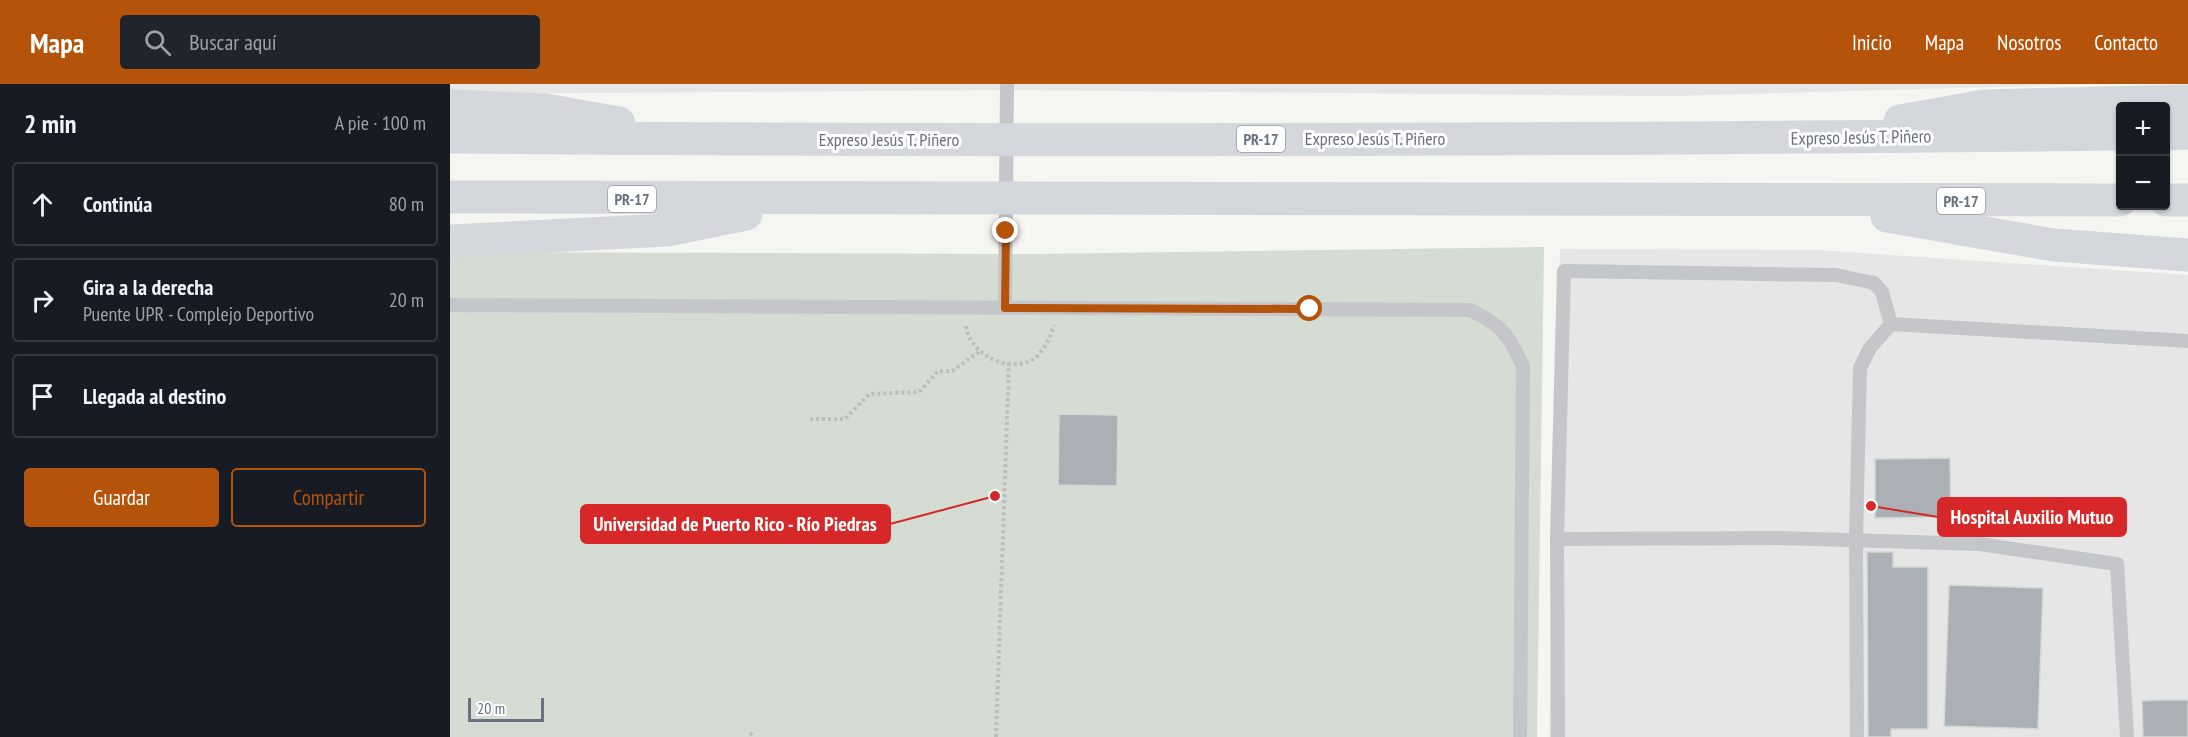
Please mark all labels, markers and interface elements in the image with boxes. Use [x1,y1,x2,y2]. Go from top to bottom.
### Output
search box [120,15,540,69]
text: Mapa [30,24,84,61]
icon: search [141,26,174,59]
text: Buscar aquí [189,28,277,56]
text: Inicio [1852,29,1892,56]
text: Mapa [1925,29,1964,56]
text: Nosotros [1997,29,2061,56]
text: Contacto [2094,29,2158,56]
map controls [2116,102,2170,210]
button: + [2116,102,2170,156]
text: 2 min [24,107,77,140]
text: A pie · 100 m [335,110,426,136]
street label: Expreso Jesús T. Piñero [1791,124,1932,150]
road number: PR-17 [1237,126,1285,152]
street label: Expreso Jesús T. Piñero [1305,127,1446,150]
street label: Expreso Jesús T. Piñero [819,128,960,151]
button: − [2116,156,2170,210]
road number: PR-17 [608,186,656,212]
icon: ahead [26,188,59,221]
road number: PR-17 [1937,188,1985,214]
text: Continúa [83,190,152,218]
text: 80 m [389,191,424,217]
route end [992,217,1018,243]
text: Gira a la derecha [83,273,213,301]
icon: right [26,284,59,317]
text: 20 m [389,287,424,313]
route start [1296,295,1322,321]
text: Puente UPR - Complejo Deportivo [83,301,314,327]
icon: arrive [26,380,59,413]
text: Llegada al destino [83,382,226,410]
button: Guardar [24,468,219,527]
button: Compartir [231,468,426,527]
callout: Hospital Auxilio Mutuo [1938,498,2126,536]
text: Hospital Auxilio Mutuo [1951,504,2113,530]
callout: Universidad de Puerto Rico - Río Piedras [581,505,890,543]
text: Universidad de Puerto Rico - Río Piedras [593,511,877,537]
scale bar [468,695,544,722]
text: 20 m [477,698,505,718]

